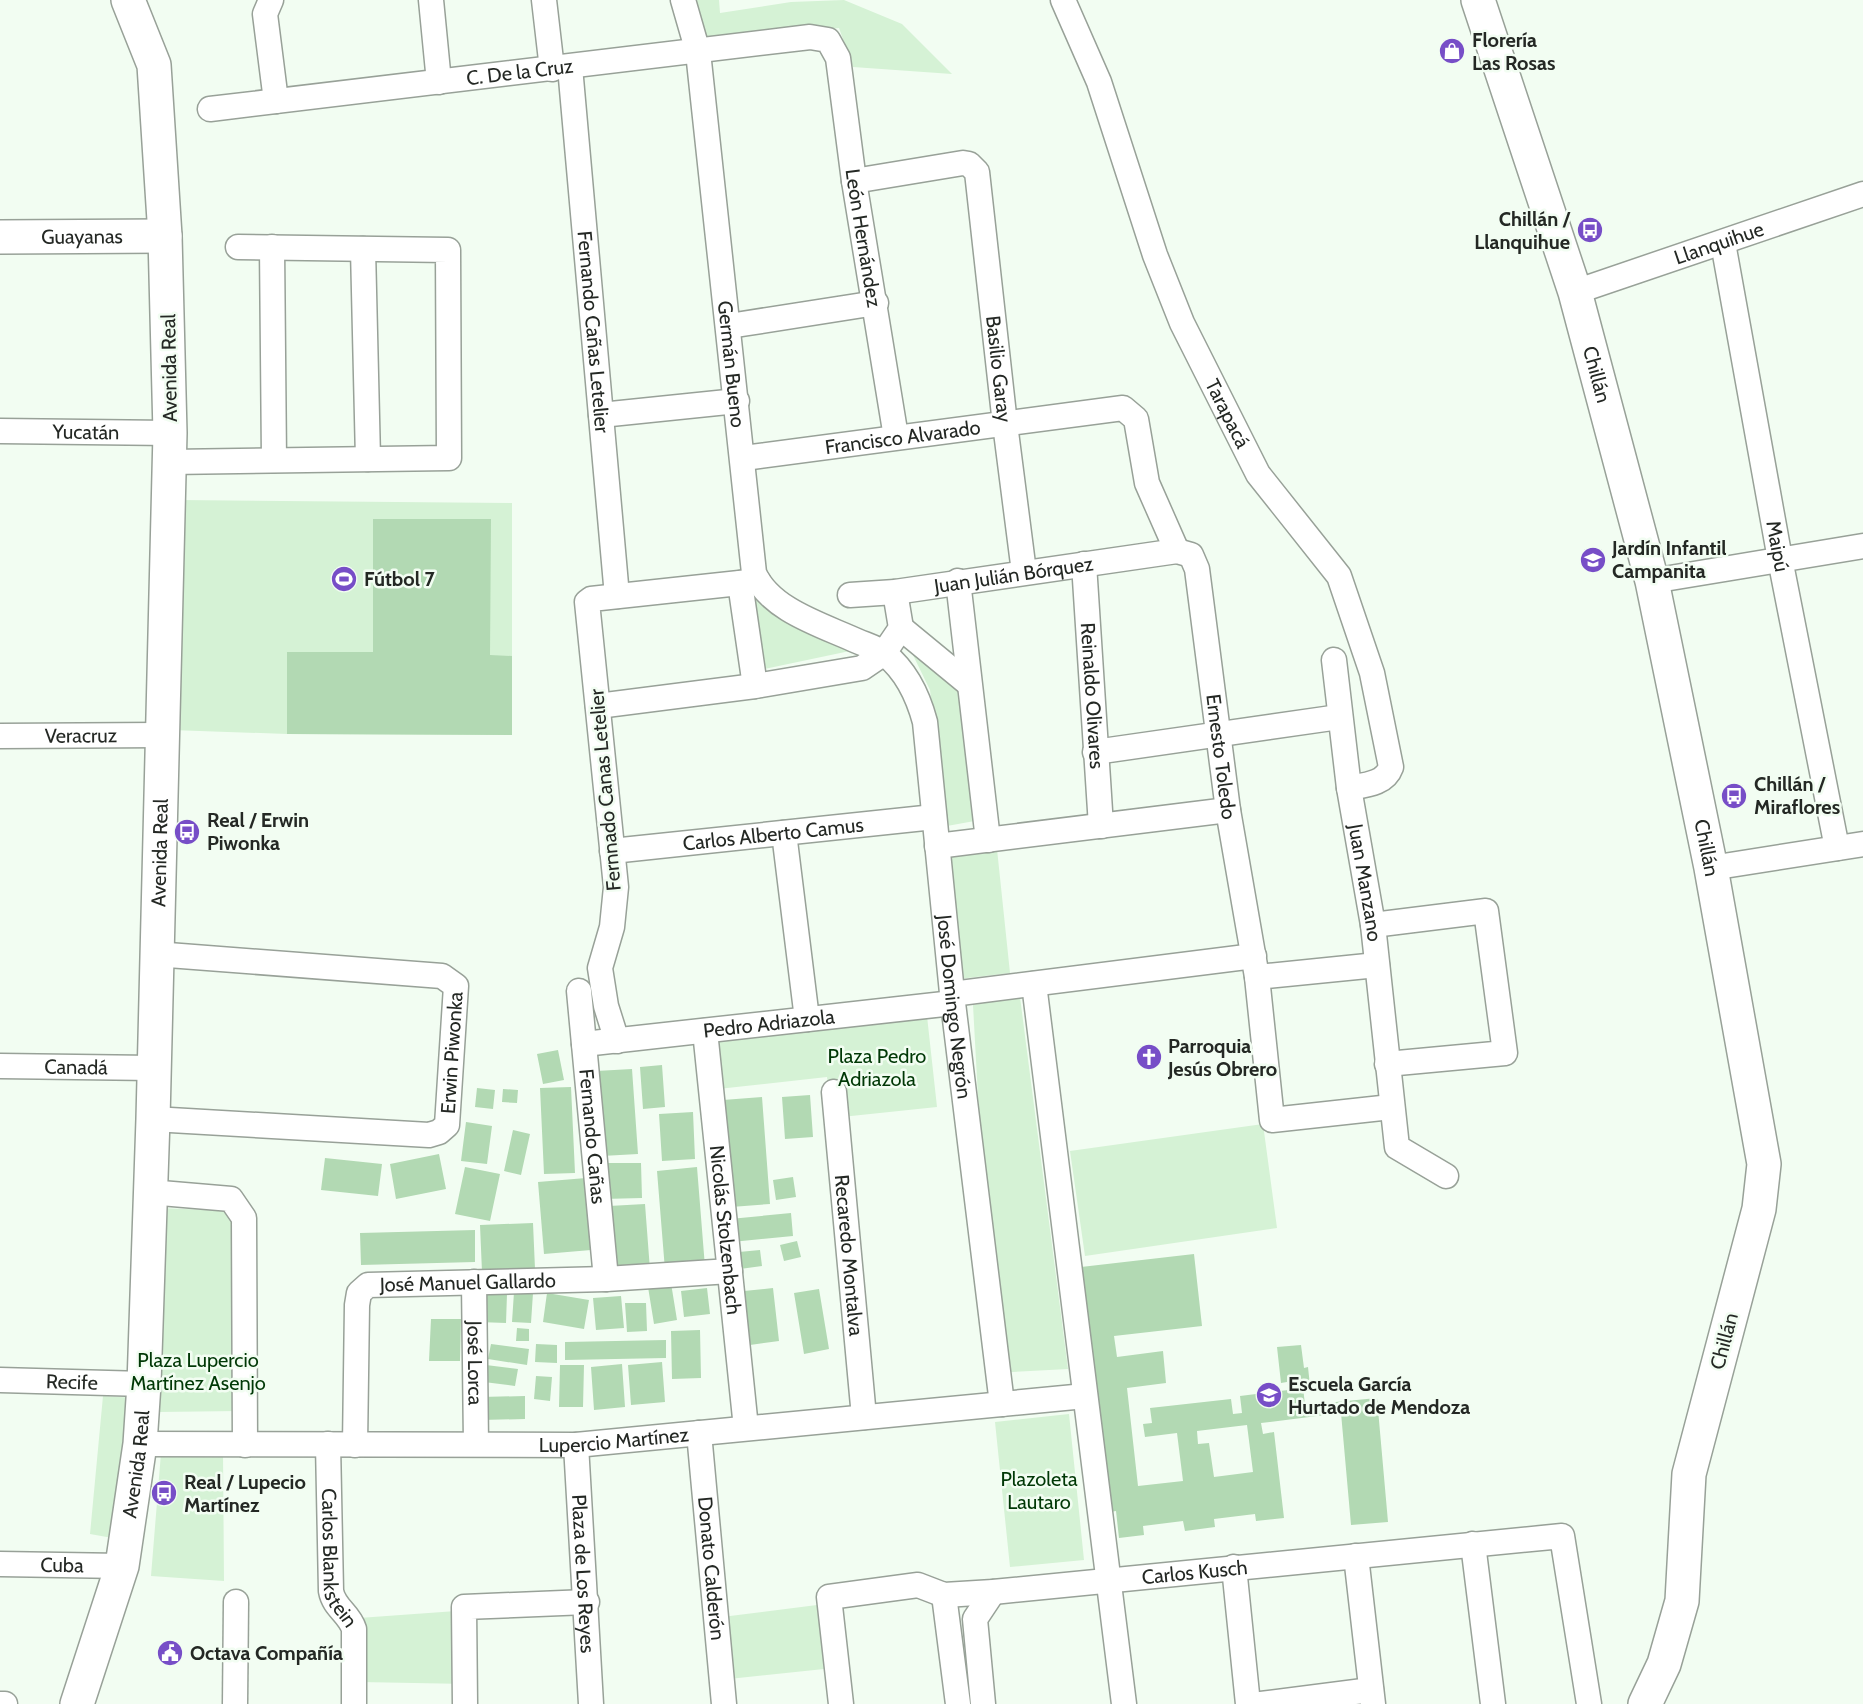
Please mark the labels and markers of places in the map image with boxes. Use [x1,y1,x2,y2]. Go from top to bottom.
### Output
place label: Florería Las Rosas [1472,28,1555,75]
shop icon: Florería Las Rosas [1437,36,1467,66]
place label: Chillán / Llanquihue [1474,207,1571,254]
bus stop icon: Chillán / Llanquihue [1575,215,1605,245]
place label: Jardín Infantil Campanita [1611,536,1727,583]
school or university icon: Jardín Infantil Campanita [1578,545,1608,575]
sports icon: Fútbol 7 [329,564,359,594]
place label: Fútbol 7 [364,567,435,591]
place label: Chillán / Miraflores [1754,772,1840,819]
bus stop icon: Chillán / Miraflores [1719,781,1749,811]
place label: Real / Erwin Piwonka [207,808,309,855]
bus stop icon: Real / Erwin Piwonka [172,817,202,847]
place label: Parroquia Jesús Obrero [1167,1034,1277,1081]
church icon: Parroquia Jesús Obrero [1134,1042,1164,1072]
place label: Escuela García Hurtado de Mendoza [1288,1372,1470,1419]
school or university icon: Escuela García Hurtado de Mendoza [1254,1380,1284,1410]
place label: Real / Lupecio Martínez [184,1470,306,1517]
bus stop icon: Real / Lupecio Martínez [149,1478,179,1508]
public building icon: Octava Compañía [155,1638,185,1668]
place label: Octava Compañía [190,1641,343,1665]

